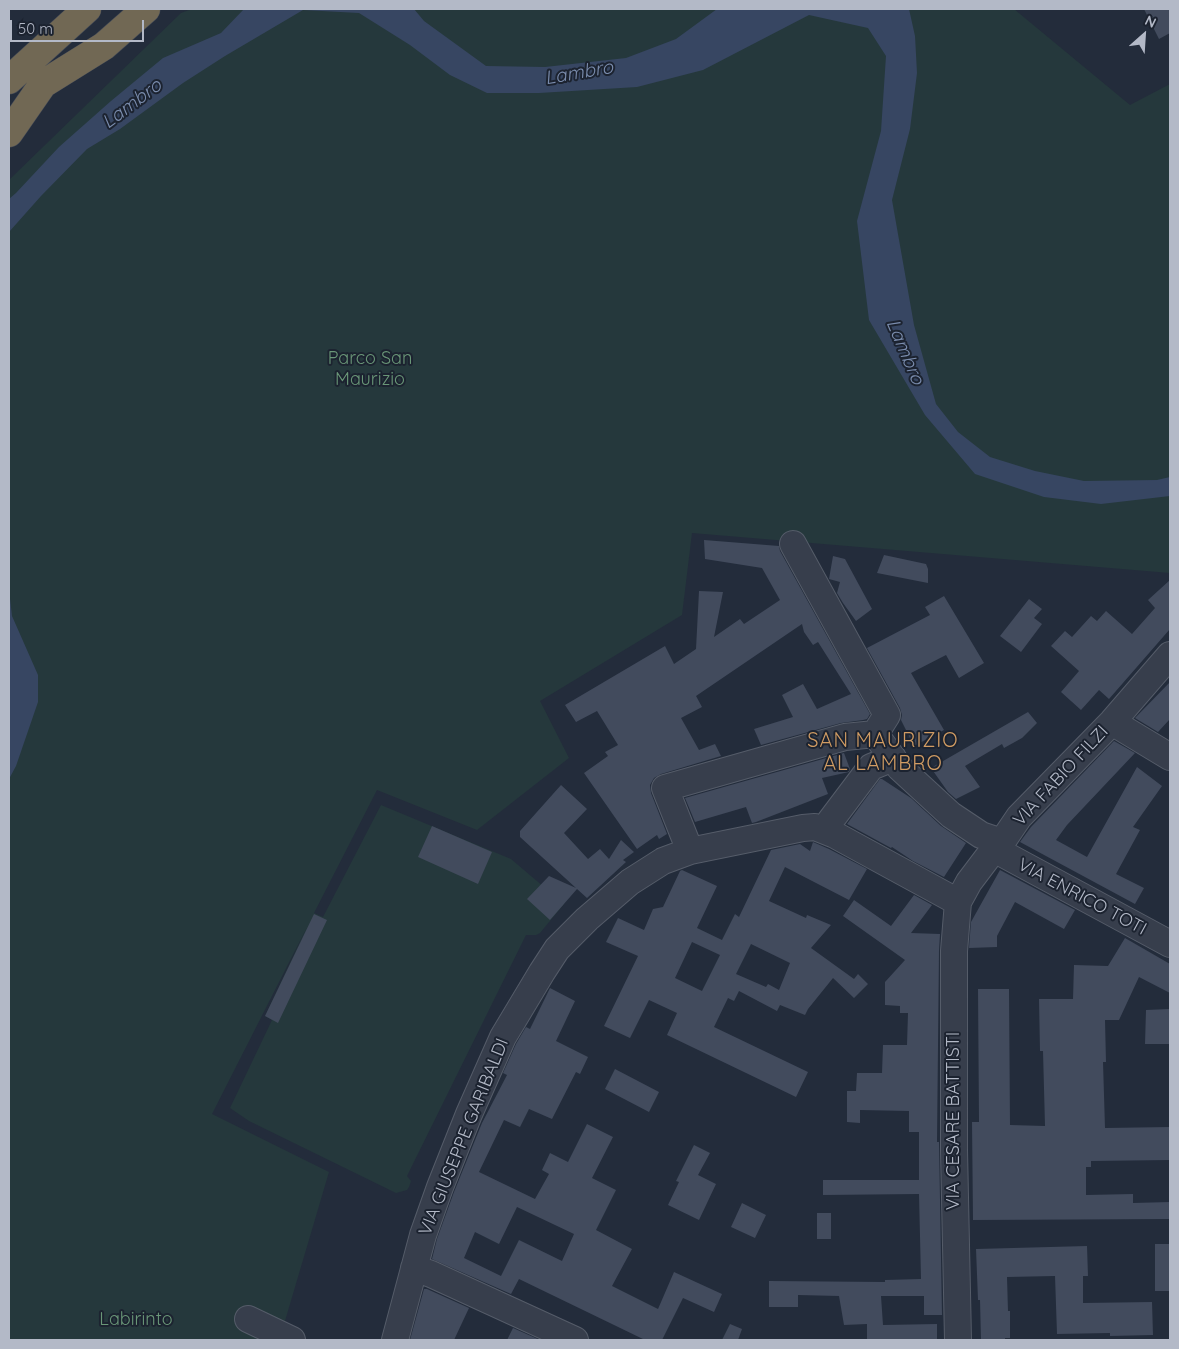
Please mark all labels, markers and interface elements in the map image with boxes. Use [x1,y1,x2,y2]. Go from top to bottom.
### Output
scale bar [12,10,146,42]
north arrow [1119,10,1169,60]
text: N [1142,11,1159,32]
text: 50 m [18,19,53,38]
water label: Lambro [543,56,615,90]
water label: Lambro [98,74,166,134]
water label: Lambro [881,316,929,388]
park label: Parco San Maurizio [328,348,412,390]
street label: VIA FABIO FILZI [1009,721,1113,831]
district label: SAN MAURIZIO AL LAMBRO [806,729,960,776]
street label: VIA ENRICO TOTI [1014,854,1150,940]
street label: VIA CESARE BATTISTI [943,1032,965,1210]
street label: VIA GIUSEPPE GARIBALDI [415,1035,513,1239]
park label: Labirinto [99,1309,173,1331]

